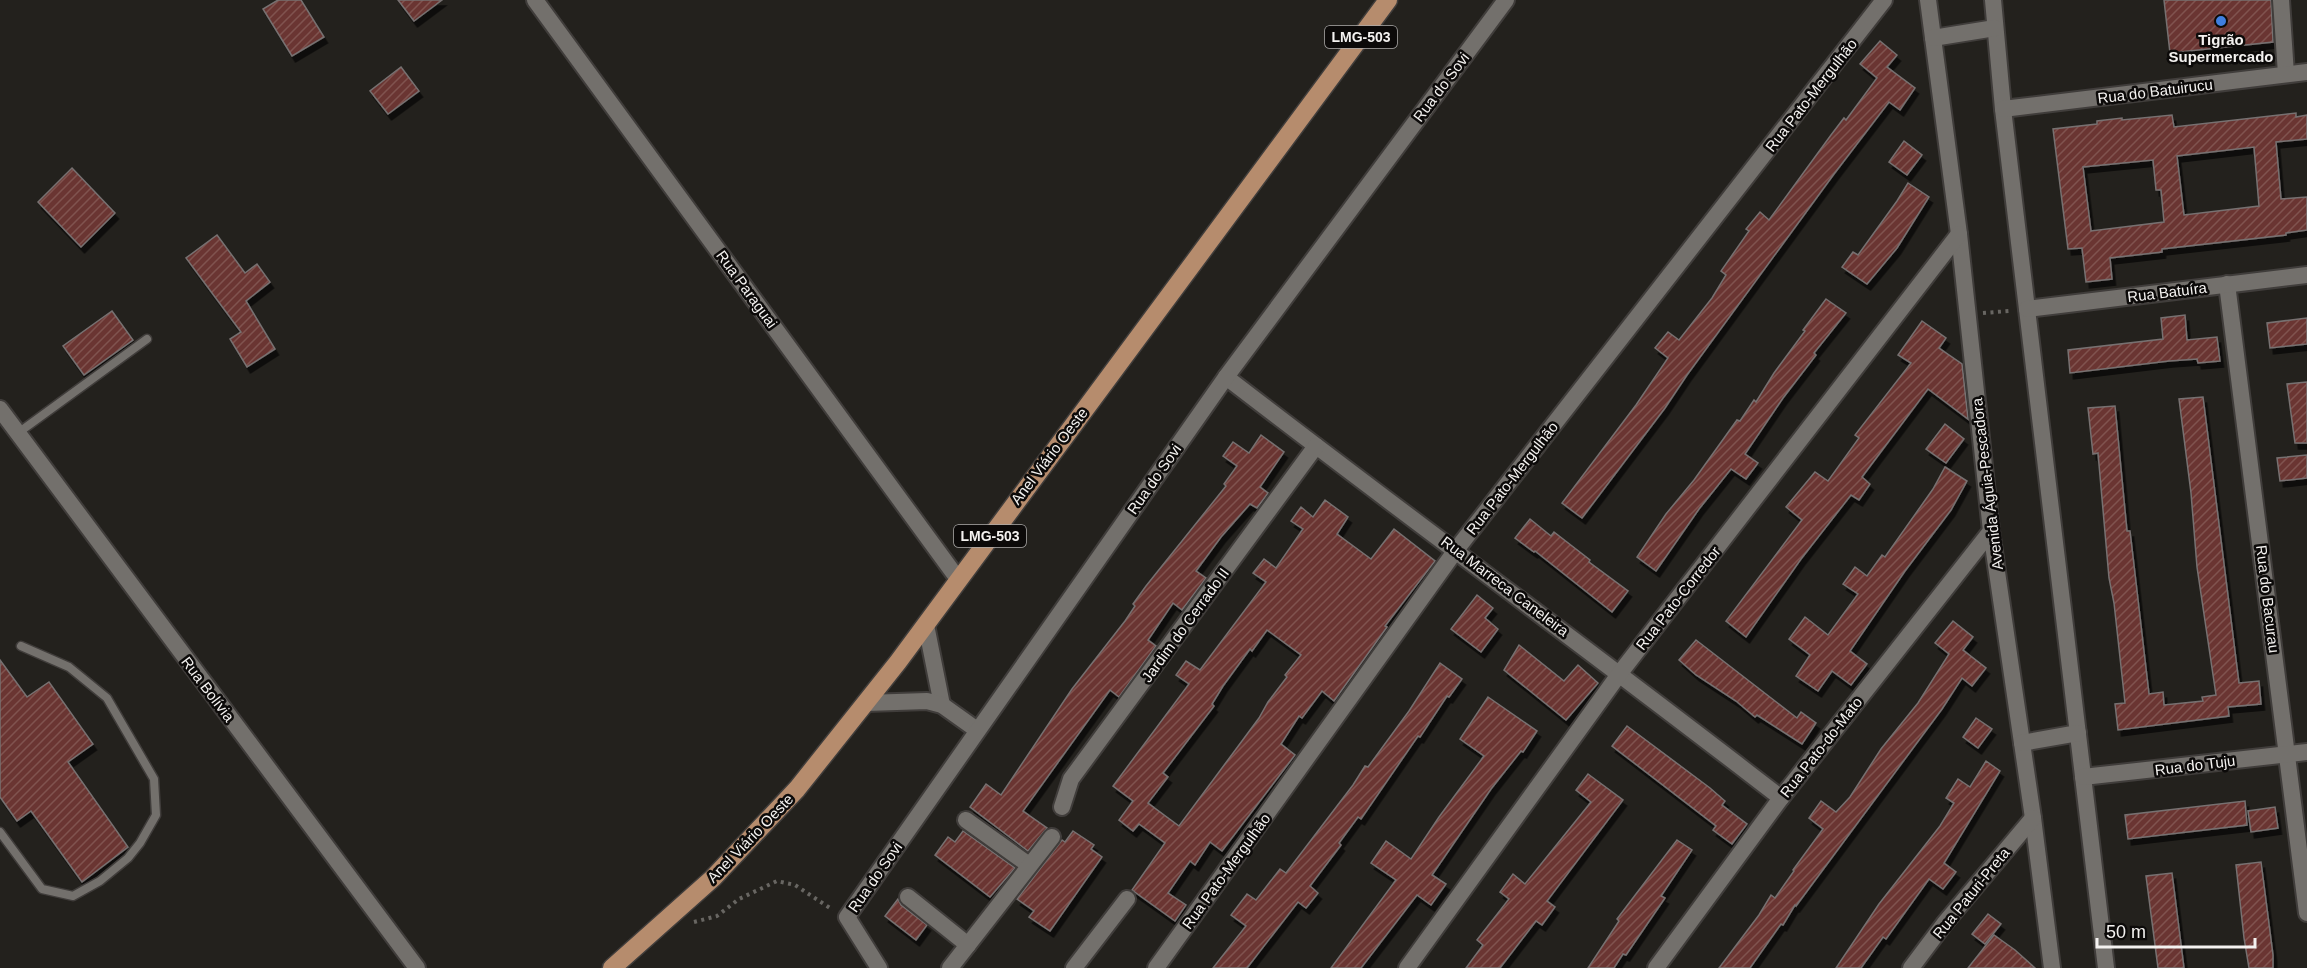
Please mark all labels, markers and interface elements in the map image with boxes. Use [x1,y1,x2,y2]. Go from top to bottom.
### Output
marker: Tigrão Supermercado [2214,14,2228,28]
road number: LMG-503 [1325,26,1397,48]
place label: Tigrão Supermercado [2168,31,2274,65]
street label: Rua Pato-Mergulhão [1762,35,1860,155]
street label: Rua do Sovi [1410,49,1472,125]
street label: Rua do Batuirucu [2096,76,2214,106]
street label: Rua Paraguai [713,247,781,331]
street label: Rua Batuíra [2126,279,2208,305]
street label: Avenida Águia-Pescadora [1968,396,2006,571]
street label: Anel Viário Oeste [1007,404,1091,508]
street label: Rua Pato-Mergulhão [1463,418,1561,538]
street label: Rua do Sovi [1124,441,1184,517]
road number: LMG-503 [954,525,1026,547]
street label: Rua Marreca Caneleira [1438,533,1573,640]
street label: Rua Pato-Corredor [1632,543,1724,653]
street label: Rua do Bacurau [2253,544,2283,654]
street label: Jardim do Cerrado II [1138,565,1232,685]
street label: Rua Bolívia [178,653,238,725]
street label: Rua Pato-do-Mato [1777,693,1865,801]
street label: Rua do Tuju [2154,752,2236,778]
street label: Anel Viário Oeste [703,790,797,886]
street label: Rua Pato-Mergulhão [1178,810,1274,932]
street label: Rua do Sovi [845,839,905,915]
street label: Rua Paturi-Preta [1929,844,2013,942]
scale bar [2097,911,2254,949]
text: 50 m [2106,922,2146,942]

